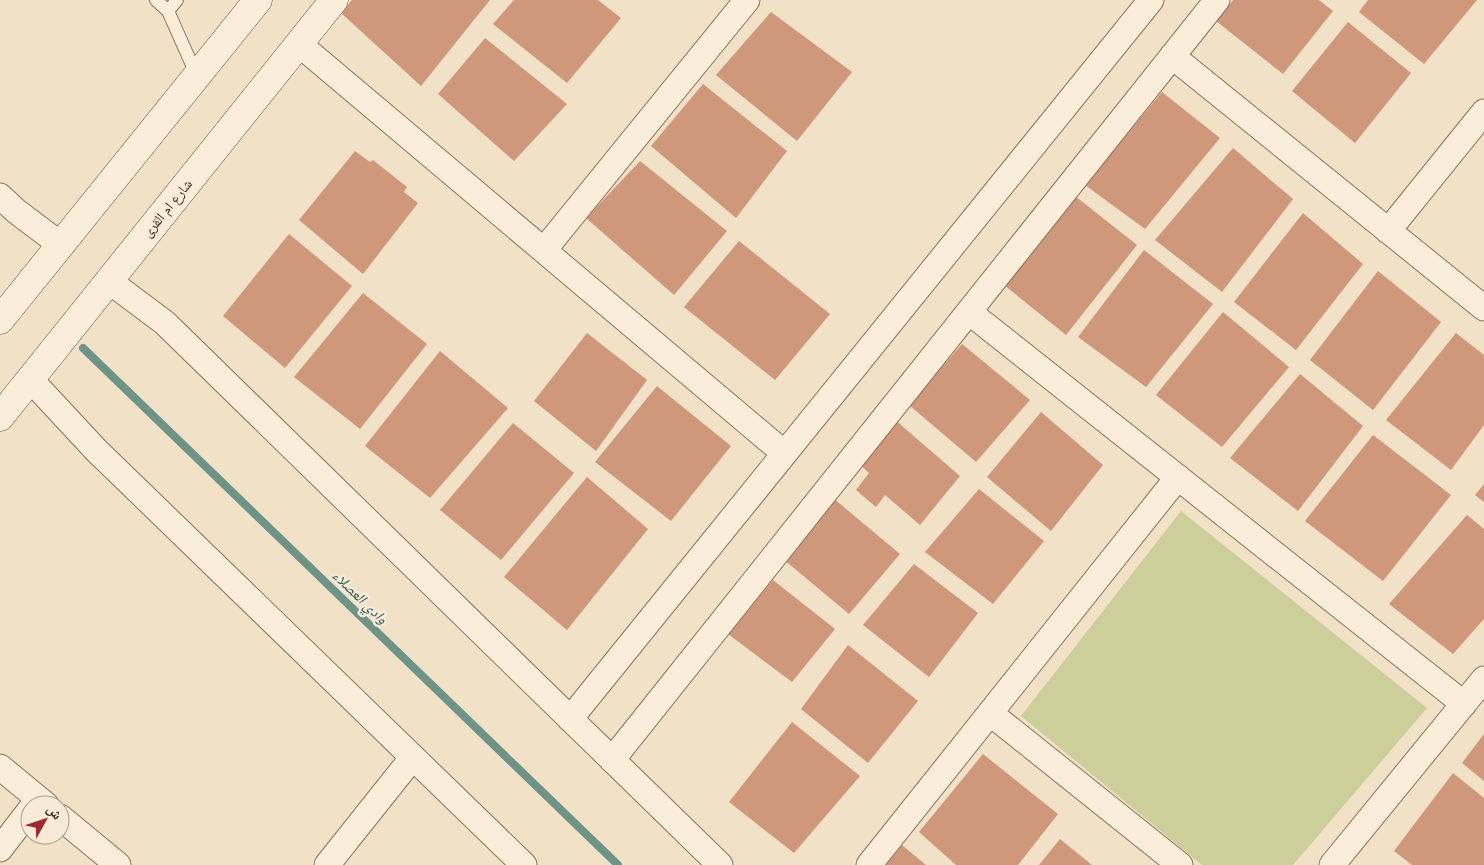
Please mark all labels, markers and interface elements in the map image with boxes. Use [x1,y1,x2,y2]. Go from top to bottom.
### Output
street label: شارع ام القرى [139,176,197,241]
water label: وادي العصلاء [327,566,392,630]
north arrow [20,795,70,845]
text: ش [43,801,66,823]

